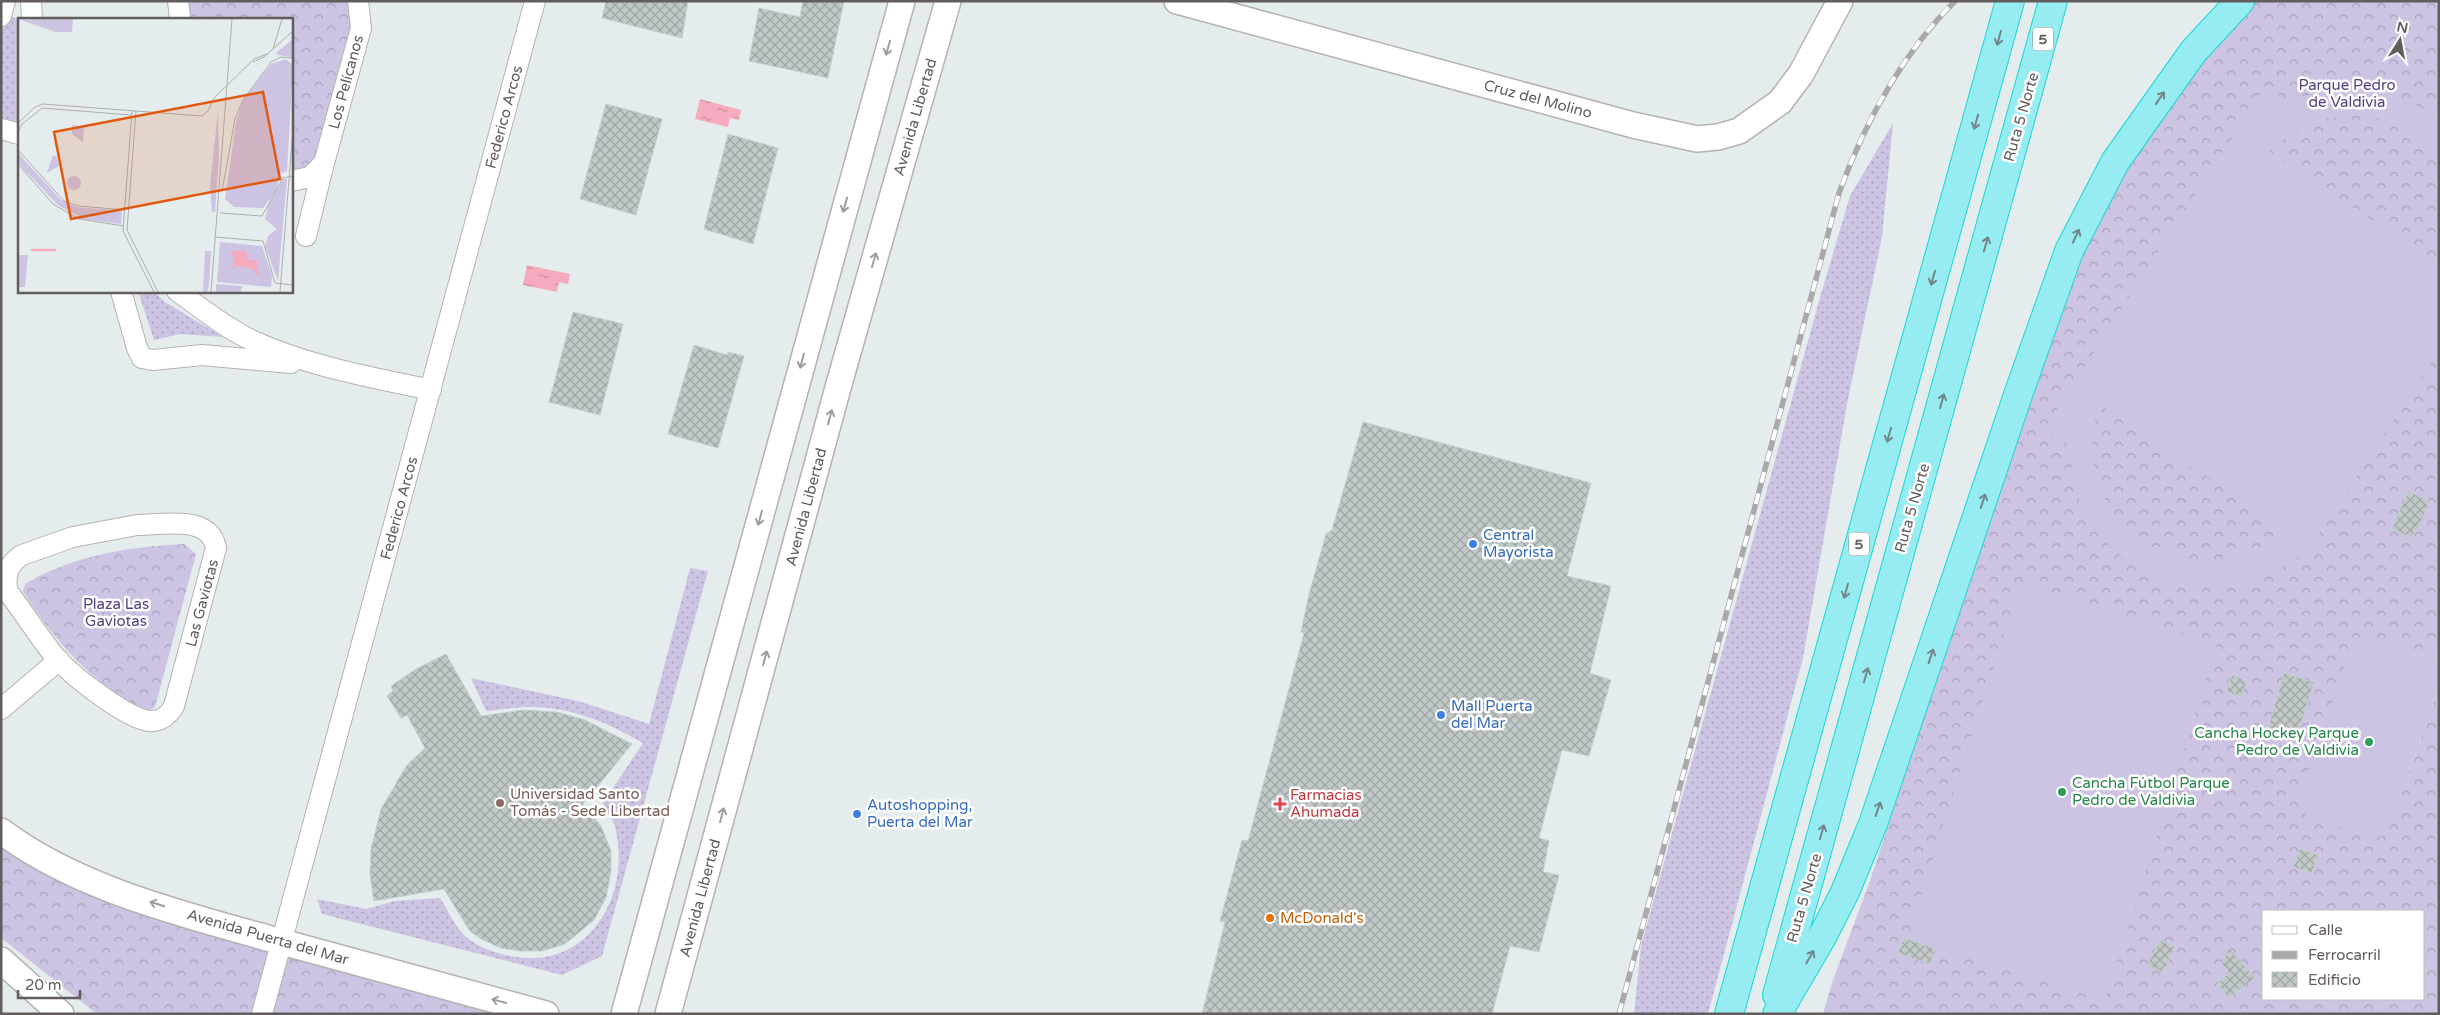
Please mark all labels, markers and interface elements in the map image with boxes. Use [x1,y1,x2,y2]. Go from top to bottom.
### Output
north arrow [2375,15,2425,65]
inset map [18,18,292,292]
text: N [2395,18,2410,37]
road number: 5 [2033,28,2053,50]
one-way arrow [1994,29,2004,45]
street label: Los Pelícanos [325,33,367,131]
one-way arrow [883,40,893,56]
street label: Avenida Libertad [890,56,940,178]
street label: Federico Arcos [482,63,526,171]
street label: Ruta 5 Norte [2000,70,2042,164]
street label: Cruz del Molino [1482,76,1594,122]
park label: Parque Pedro de Valdivia [2298,76,2396,111]
one-way arrow [2155,92,2166,105]
one-way arrow [1971,113,1981,129]
one-way arrow [839,196,849,212]
one-way arrow [2072,229,2081,244]
one-way arrow [1981,237,1991,253]
one-way arrow [870,253,880,269]
one-way arrow [1927,270,1937,286]
one-way arrow [797,353,806,369]
one-way arrow [1938,393,1947,409]
one-way arrow [826,409,836,425]
one-way arrow [1884,426,1894,442]
street label: Avenida Libertad [782,446,830,568]
street label: Federico Arcos [377,454,421,562]
street label: Ruta 5 Norte [1891,461,1933,555]
one-way arrow [1978,494,1988,510]
one-way arrow [754,510,764,526]
place label: Central Mayorista [1483,526,1554,561]
road number: 5 [1849,532,1869,556]
marker: Central Mayorista [1467,538,1479,550]
street label: Las Gaviotas [182,557,222,649]
one-way arrow [1841,583,1850,599]
park label: Plaza Las Gaviotas [83,595,149,630]
one-way arrow [1927,648,1936,664]
one-way arrow [761,650,770,666]
one-way arrow [1861,668,1871,684]
place label: Mall Puerta del Mar [1451,697,1533,732]
marker: Mall Puerta del Mar [1435,709,1447,721]
place label: Cancha Hockey Parque Pedro de Valdivia [2194,724,2359,759]
marker: Cancha Hockey Parque Pedro de Valdivia [2363,736,2375,748]
place label: Cancha Fútbol Parque Pedro de Valdivia [2072,774,2230,809]
place label: Universidad Santo Tomás - Sede Libertad [510,785,670,820]
place label: Farmacias Ahumada [1290,786,1362,821]
marker: Cancha Fútbol Parque Pedro de Valdivia [2056,786,2068,798]
place label: Autoshopping, Puerta del Mar [867,796,973,831]
marker: Universidad Santo Tomás - Sede Libertad [494,797,506,809]
marker: Farmacias Ahumada [1274,798,1286,810]
one-way arrow [1874,802,1883,817]
one-way arrow [718,807,728,823]
marker: Autoshopping, Puerta del Mar [851,808,863,820]
one-way arrow [1818,824,1827,840]
street label: Avenida Libertad [676,837,724,959]
street label: Ruta 5 Norte [1783,851,1825,945]
one-way arrow [150,899,166,908]
street label: Avenida Puerta del Mar [185,905,351,969]
place label: McDonald's [1280,909,1364,927]
legend [2262,910,2425,1000]
marker: McDonald's [1264,912,1276,924]
text: Calle [2308,921,2343,939]
text: Ferrocarril [2308,946,2381,964]
one-way arrow [1806,950,1816,964]
scale bar [18,968,80,1000]
text: Edificio [2308,971,2361,989]
text: 20 m [25,976,62,994]
one-way arrow [491,996,507,1005]

